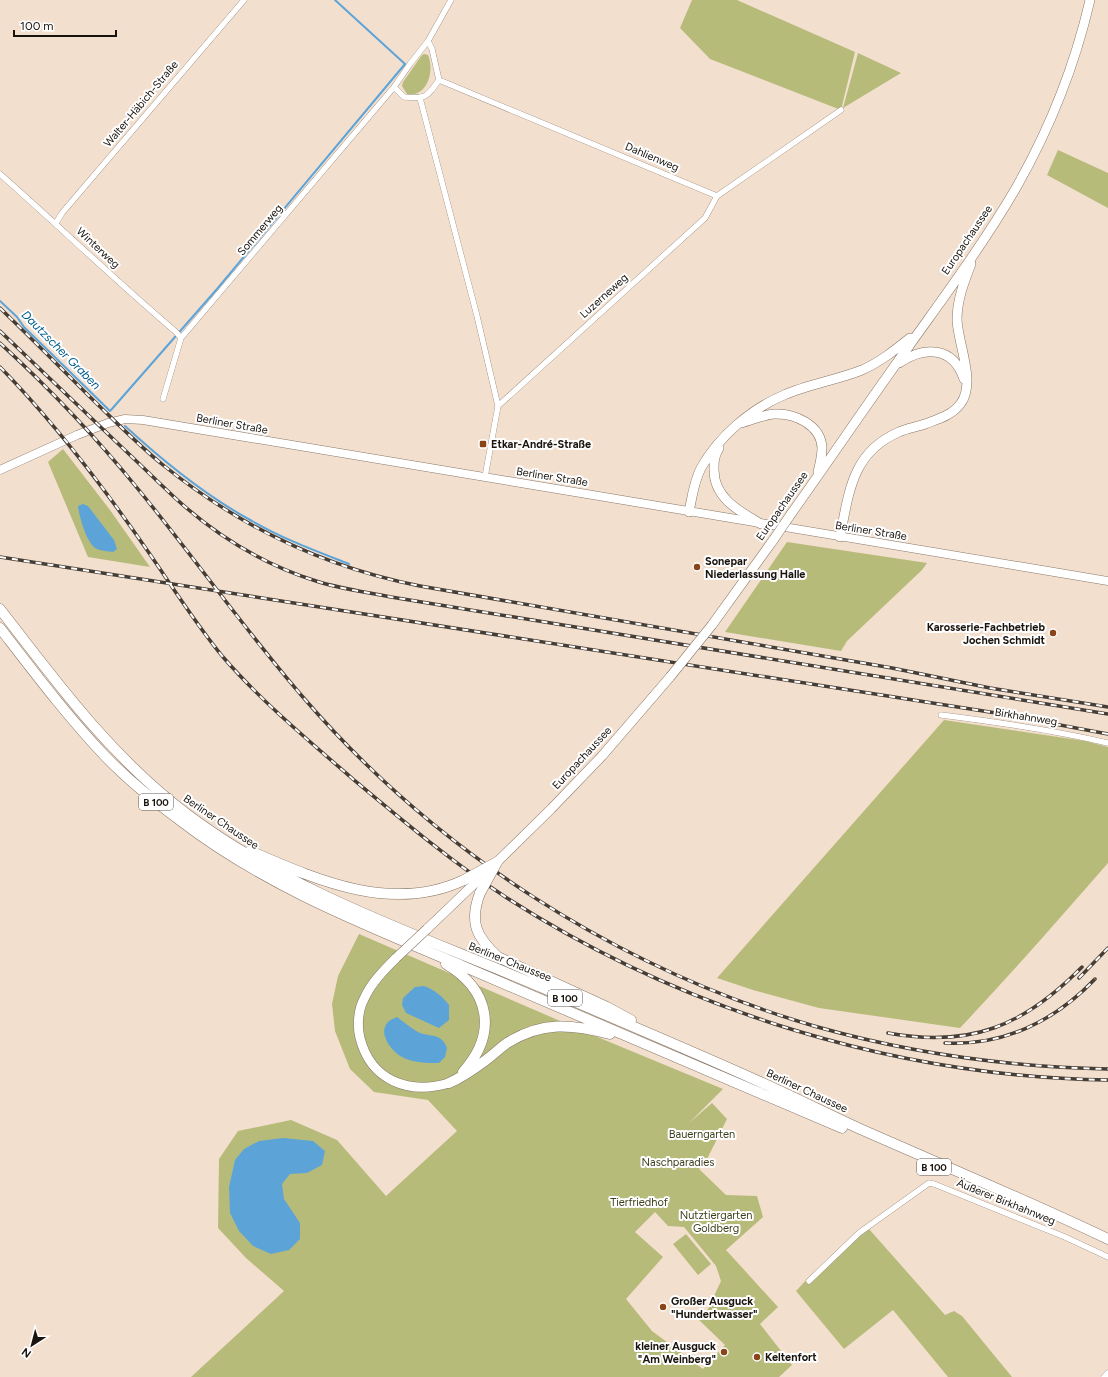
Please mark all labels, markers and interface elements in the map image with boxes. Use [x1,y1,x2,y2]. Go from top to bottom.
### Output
scale bar [14,12,116,38]
text: 100 m [20,19,54,33]
street label: Walter-Häbich-Straße [101,58,181,150]
street label: Dahlienweg [623,140,681,174]
street label: Sommerweg [235,202,285,258]
street label: Europachaussee [939,203,995,277]
street label: Winterweg [74,225,122,271]
street label: Luzerneweg [577,271,631,321]
water label: Dautzscher Graben [19,308,103,392]
street label: Berliner Straße [195,411,269,437]
place label: Etkar-André-Straße [491,438,591,451]
marker: Etkar-André-Straße [478,439,488,449]
street label: Berliner Straße [515,465,589,489]
street label: Europachaussee [753,469,811,543]
street label: Berliner Straße [834,519,908,543]
place label: Sonepar Niederlassung Halle [705,555,805,581]
marker: Sonepar Niederlassung Halle [692,562,702,572]
place label: Karosserie-Fachbetrieb Jochen Schmidt [927,621,1046,647]
marker: Karosserie-Fachbetrieb Jochen Schmidt [1048,628,1058,638]
street label: Birkhahnweg [994,706,1058,728]
street label: Europachaussee [550,724,614,792]
street label: Berliner Chaussee [181,792,261,852]
road number: B 100 [139,794,173,810]
street label: Berliner Chaussee [467,939,553,985]
road number: B 100 [548,990,582,1006]
street label: Berliner Chaussee [764,1066,850,1116]
park label: Bauerngarten [669,1128,735,1141]
park label: Naschparadies [642,1156,714,1169]
road number: B 100 [917,1159,951,1175]
street label: Äußerer Birkhahnweg [955,1176,1057,1228]
park label: Tierfriedhof [610,1196,669,1209]
park label: Nutztiergarten Goldberg [680,1209,752,1235]
place label: Großer Ausguck "Hundertwasser" [671,1295,757,1321]
marker: Großer Ausguck "Hundertwasser" [658,1302,668,1312]
north arrow [12,1325,52,1365]
place label: kleiner Ausguck "Am Weinberg" [635,1340,716,1366]
text: N [19,1345,34,1360]
marker: kleiner Ausguck "Am Weinberg" [719,1347,729,1357]
place label: Keltenfort [765,1351,817,1364]
marker: Keltenfort [752,1352,762,1362]

